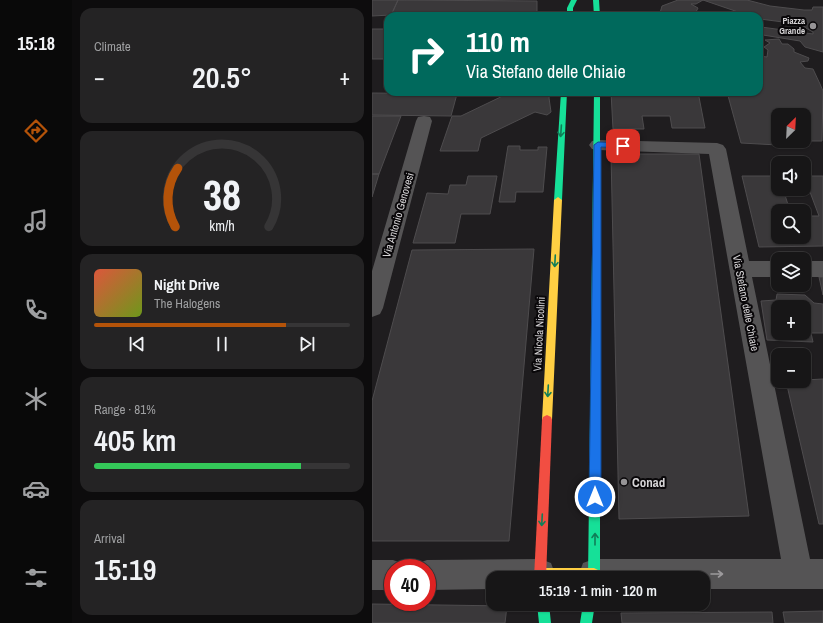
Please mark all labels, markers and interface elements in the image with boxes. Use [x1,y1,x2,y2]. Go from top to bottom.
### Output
place label: Piazza Grande [779,15,806,37]
marker: Piazza Grande [808,21,818,31]
text: 110 m [466,23,530,61]
icon: right [400,28,452,80]
text: 15:18 [17,31,55,56]
text: Climate [94,38,131,55]
text: 20.5° [192,57,252,97]
text: Via Stefano delle Chiaie [466,59,626,84]
text: − [94,62,105,92]
text: + [339,62,350,92]
north arrow [771,108,811,148]
map controls [771,108,811,388]
icon: directions [22,117,50,145]
one-way arrow [558,124,565,137]
pin [606,129,640,163]
icon: arrive [612,135,634,157]
button: sound [771,156,811,196]
text: 38 [203,166,241,222]
street label: Via Antonio Genovesi [379,171,417,259]
button: search [771,204,811,244]
icon: music [22,207,50,235]
text: km/h [209,215,235,234]
button: layers [771,252,811,292]
one-way arrow [551,254,558,267]
street label: Via Stefano delle Chiaie [730,254,762,352]
text: Night Drive [154,274,220,295]
text: The Halogens [154,295,220,312]
icon: phone [22,296,50,324]
street label: Via Nicola Nicolini [530,296,548,372]
button: + [771,300,811,340]
icon: previous [126,333,148,355]
icon: pause [211,333,233,355]
icon: next [296,333,318,355]
button: − [771,348,811,388]
one-way arrow [545,384,552,397]
icon: climate [22,385,50,413]
text: Range · 81% [94,401,156,418]
text: 405 km [94,420,176,460]
place label: Conad [632,474,665,491]
icon: car [22,475,50,503]
position arrow [574,476,616,518]
marker: Conad [619,477,629,487]
one-way arrow [539,513,546,526]
text: Arrival [94,530,125,547]
one-way arrow [591,533,599,546]
text: 15:19 [94,549,156,589]
speed limit sign: 40 [384,559,436,611]
icon: filters [22,564,50,592]
one-way arrow [710,570,723,578]
text: 15:19 · 1 min · 120 m [539,580,657,601]

